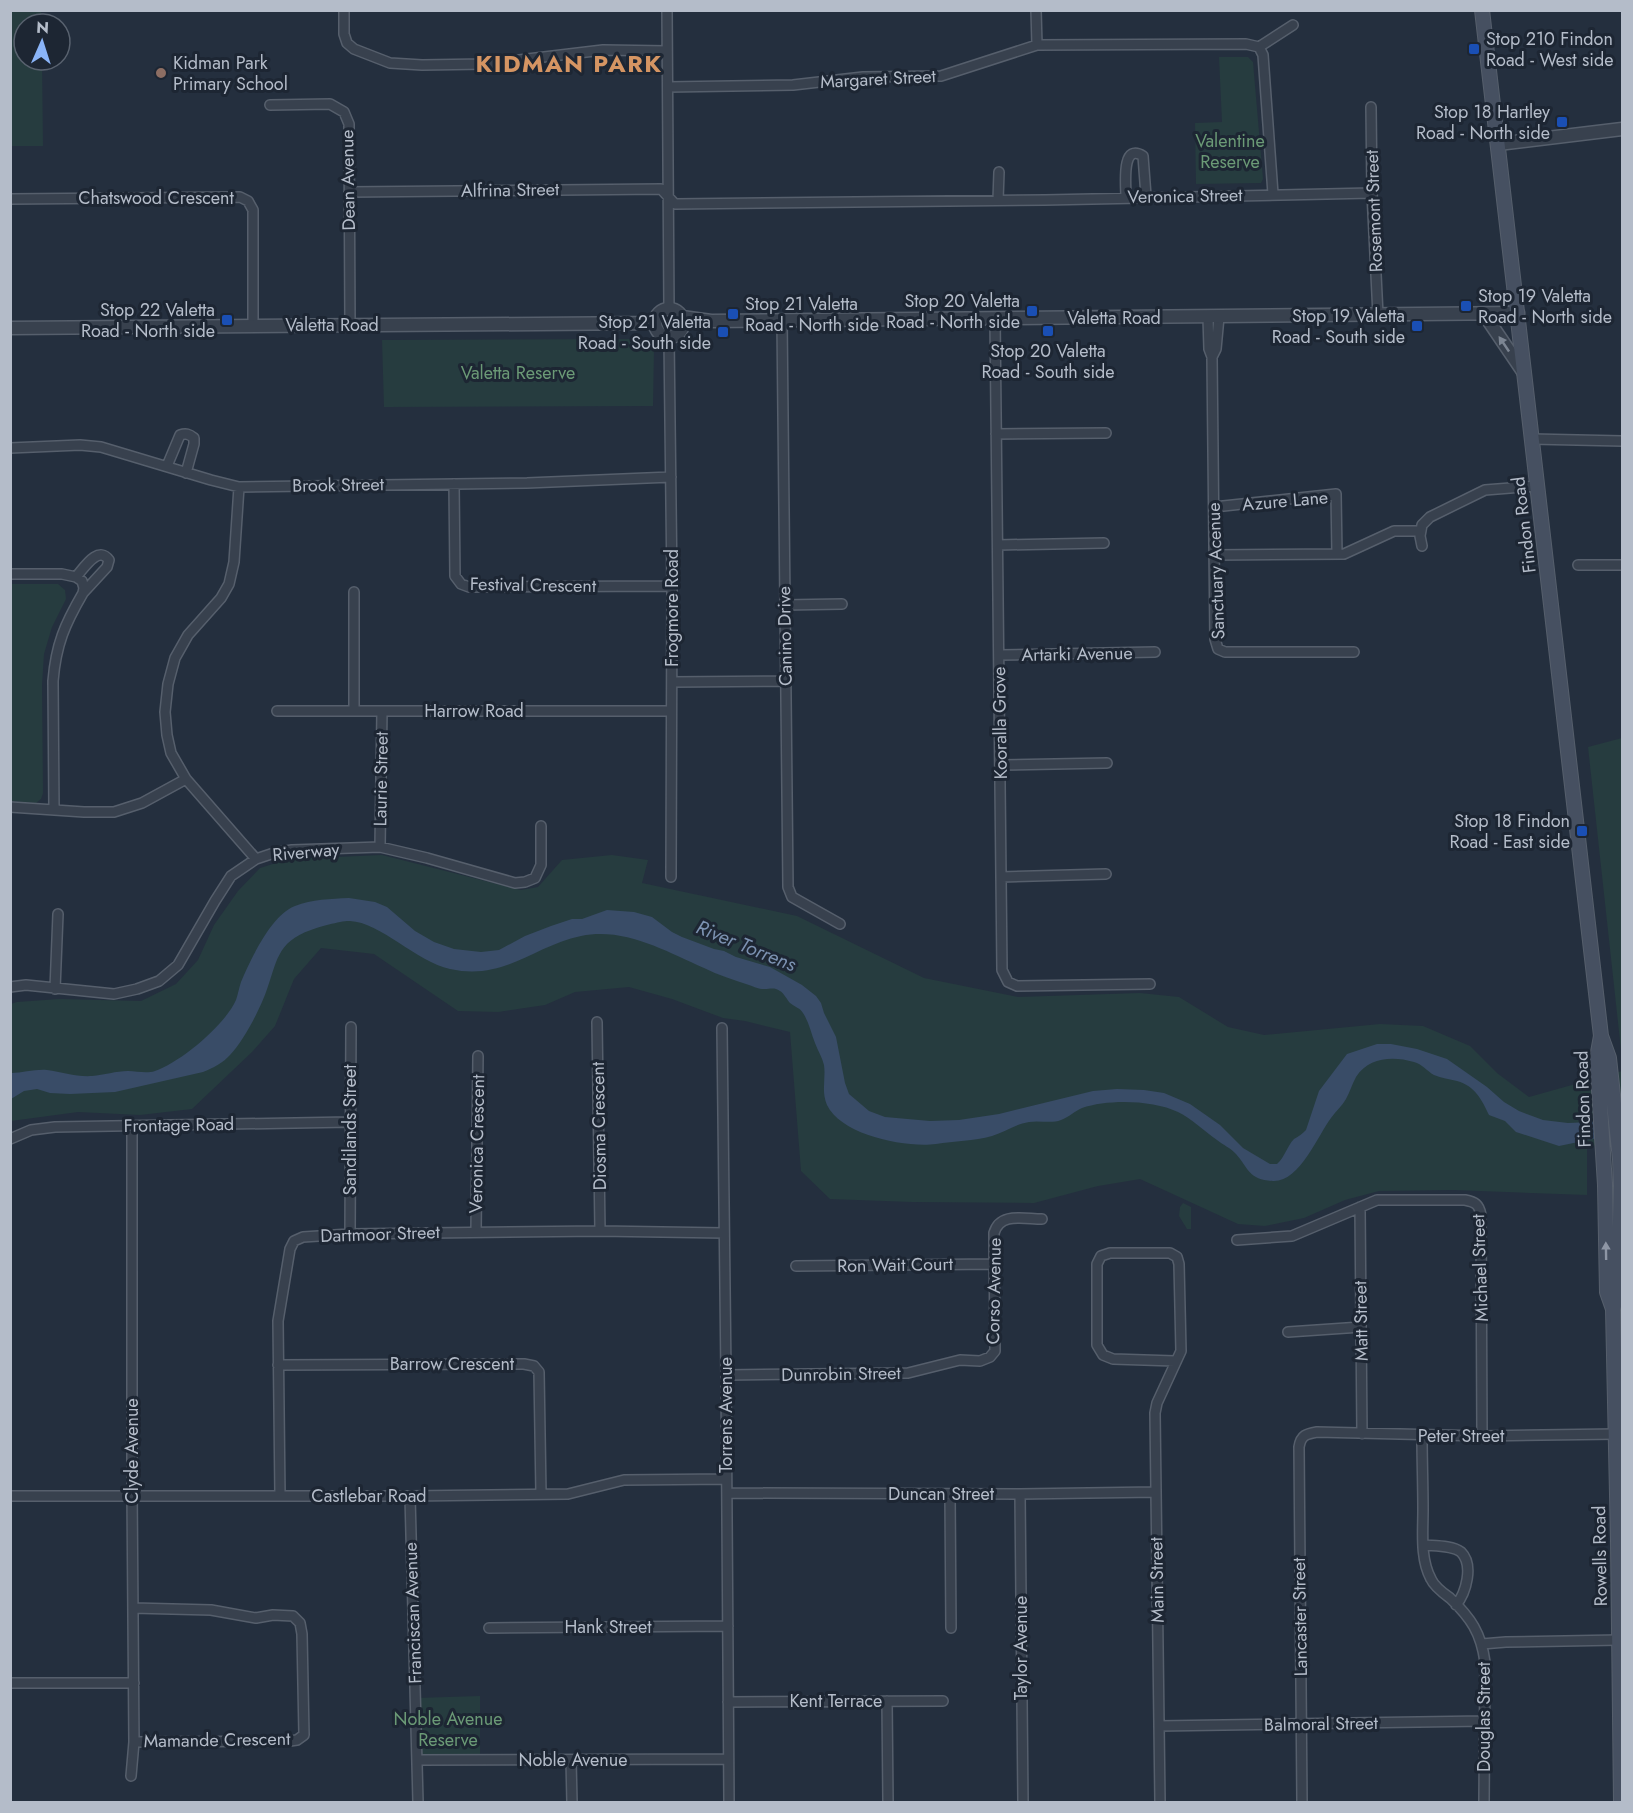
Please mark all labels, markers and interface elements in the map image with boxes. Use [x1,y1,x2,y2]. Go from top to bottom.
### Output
north arrow [12,12,72,72]
text: N [36,16,50,39]
place label: Stop 210 Findon Road - West side [1486,26,1614,73]
marker: Stop 210 Findon Road - West side [1467,42,1481,56]
district label: KIDMAN PARK [475,46,663,81]
place label: Kidman Park Primary School [173,50,288,97]
street label: Margaret Street [819,63,937,95]
marker: Kidman Park Primary School [154,66,168,80]
place label: Stop 18 Hartley Road - North side [1416,99,1550,146]
marker: Stop 18 Hartley Road - North side [1555,115,1569,129]
park label: Valentine Reserve [1195,128,1265,175]
street label: Dean Avenue [334,129,362,231]
street label: Rosemont Street [1359,149,1389,273]
street label: Alfrina Street [461,176,560,204]
street label: Veronica Street [1127,182,1243,210]
street label: Chatswood Crescent [78,185,234,211]
place label: Stop 19 Valetta Road - North side [1478,283,1612,330]
place label: Stop 20 Valetta Road - North side [886,288,1020,335]
place label: Stop 21 Valetta Road - North side [745,291,879,338]
place label: Stop 22 Valetta Road - North side [81,297,215,344]
marker: Stop 19 Valetta Road - North side [1459,299,1473,313]
place label: Stop 19 Valetta Road - South side [1272,303,1405,350]
marker: Stop 20 Valetta Road - North side [1025,304,1039,318]
street label: Valetta Road [1067,305,1161,331]
marker: Stop 21 Valetta Road - North side [726,307,740,321]
place label: Stop 21 Valetta Road - South side [578,309,711,356]
street label: Valetta Road [285,312,379,338]
marker: Stop 22 Valetta Road - North side [220,313,234,327]
marker: Stop 19 Valetta Road - South side [1410,319,1424,333]
marker: Stop 20 Valetta Road - South side [1041,324,1055,338]
marker: Stop 21 Valetta Road - South side [716,325,730,339]
one-way arrow [1499,336,1510,352]
place label: Stop 20 Valetta Road - South side [981,338,1115,385]
park label: Valetta Reserve [461,360,575,386]
street label: Brook Street [292,471,385,499]
street label: Findon Road [1505,475,1543,575]
street label: Azure Lane [1241,484,1329,518]
street label: Sanctuary Acenue [1201,502,1231,640]
street label: Frogmore Road [659,549,685,667]
street label: Festival Crescent [470,571,597,599]
street label: Canino Drive [771,586,799,686]
street label: Artarki Avenue [1021,640,1133,668]
street label: Kooralla Grove [986,666,1014,780]
street label: Harrow Road [424,698,524,724]
street label: Laurie Street [367,731,395,827]
place label: Stop 18 Findon Road - East side [1450,808,1570,855]
marker: Stop 18 Findon Road - East side [1575,824,1589,838]
street label: Riverway [271,836,341,868]
water label: River Torrens [692,913,800,979]
street label: Findon Road [1568,1050,1598,1148]
street label: Diosma Crescent [585,1061,613,1190]
street label: Sandilands Street [337,1064,363,1196]
street label: Veronica Crescent [463,1074,491,1214]
street label: Frontage Road [124,1111,234,1139]
street label: Michael Street [1465,1213,1495,1322]
street label: Dartmoor Street [320,1219,441,1249]
street label: Corso Avenue [980,1237,1008,1345]
one-way arrow [1601,1242,1611,1261]
street label: Ron Wait Court [837,1251,954,1279]
street label: Matt Street [1347,1280,1375,1361]
street label: Barrow Crescent [390,1351,515,1377]
street label: Torrens Avenue [713,1357,739,1473]
street label: Dunrobin Street [781,1360,902,1388]
street label: Clyde Avenue [119,1398,145,1504]
street label: Peter Street [1418,1423,1505,1449]
street label: Duncan Street [888,1481,995,1507]
street label: Castlebar Road [311,1483,427,1509]
street label: Rowells Road [1586,1505,1614,1607]
street label: Main Street [1143,1536,1171,1623]
street label: Franciscan Avenue [398,1542,428,1684]
street label: Lancaster Street [1286,1557,1314,1677]
street label: Taylor Avenue [1008,1596,1034,1700]
street label: Hank Street [564,1614,652,1640]
street label: Douglas Street [1471,1661,1497,1772]
street label: Kent Terrace [790,1688,882,1714]
park label: Noble Avenue Reserve [394,1706,502,1753]
street label: Balmoral Street [1264,1710,1379,1738]
street label: Mamande Crescent [143,1726,291,1754]
street label: Noble Avenue [519,1747,627,1773]

